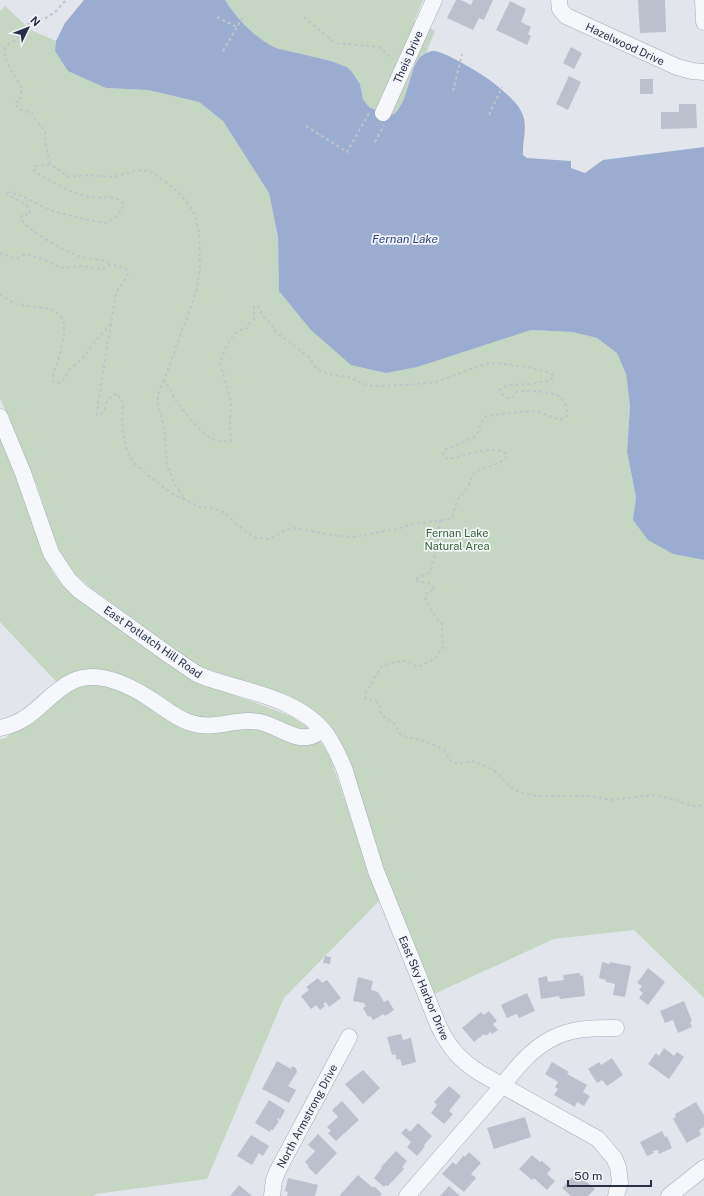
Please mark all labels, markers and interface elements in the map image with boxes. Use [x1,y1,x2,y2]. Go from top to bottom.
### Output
north arrow [8,8,48,48]
text: N [28,14,43,28]
street label: Hazelwood Drive [584,20,666,68]
street label: Theis Drive [391,29,425,85]
water label: Fernan Lake [372,232,438,246]
park label: Fernan Lake Natural Area [424,527,490,552]
street label: East Potlatch Hill Road [102,604,204,680]
street label: East Sky Harbor Drive [397,934,451,1042]
street label: North Armstrong Drive [275,1062,339,1170]
scale bar [568,1162,651,1188]
text: 50 m [574,1169,602,1183]

